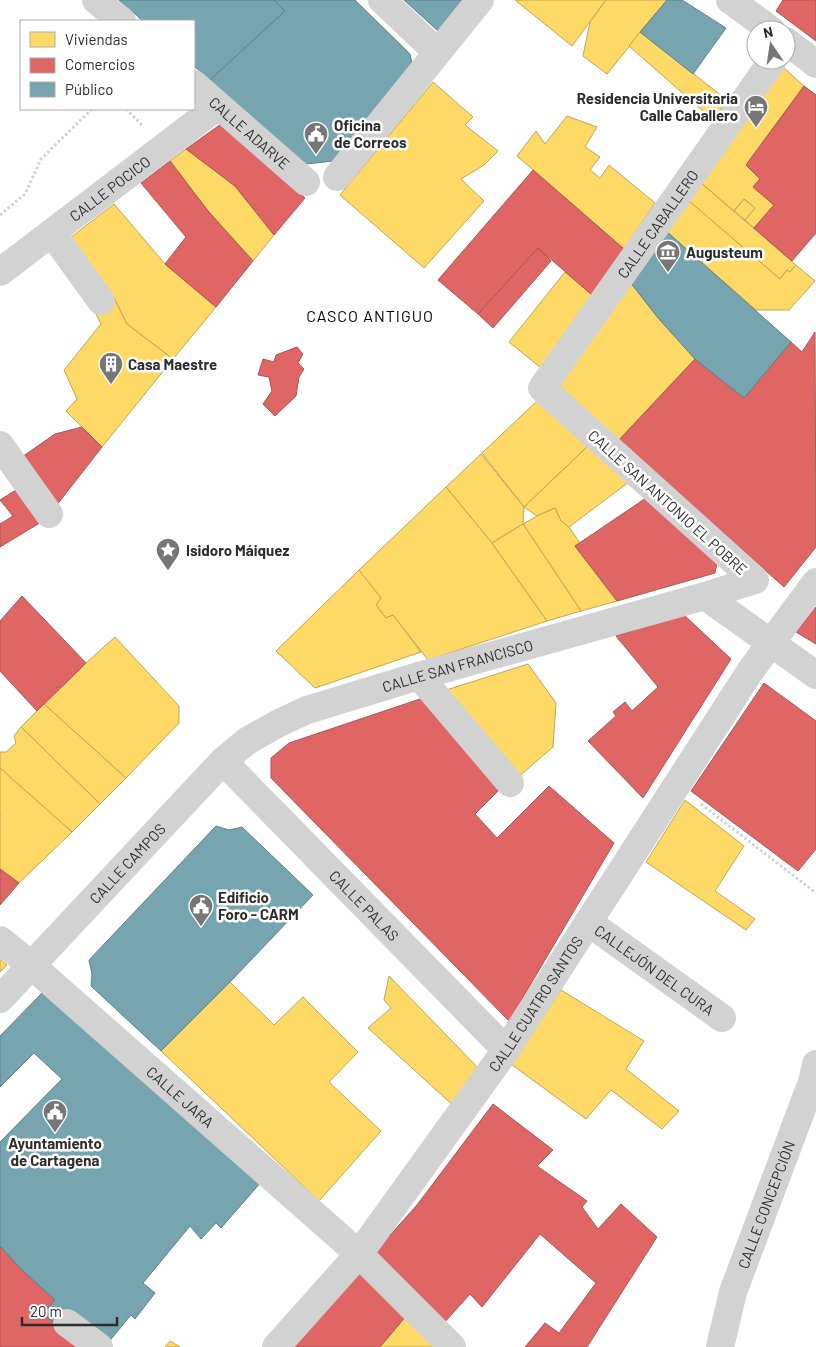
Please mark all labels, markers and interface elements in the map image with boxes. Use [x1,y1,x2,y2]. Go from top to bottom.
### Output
legend [20,20,195,110]
north arrow [746,20,796,70]
text: N [762,23,774,41]
text: Viviendas [65,30,128,48]
text: Comercios [65,55,135,73]
text: Público [65,80,113,98]
place label: Residencia Universitaria Calle Caballero [577,89,738,124]
street label: CALLE ADARVE [206,93,294,173]
hotel icon: Residencia Universitaria Calle Caballero [743,94,769,128]
place label: Oficina de Correos [334,116,407,151]
public building icon: Oficina de Correos [303,121,329,155]
street label: CALLE POCICO [66,152,154,225]
street label: CALLE CABALLERO [613,166,702,282]
museum icon: Augusteum [655,239,681,273]
place label: Augusteum [686,243,763,261]
district label: CASCO ANTIGUO [306,306,434,325]
building icon: Casa Maestre [98,351,124,385]
place label: Casa Maestre [128,355,217,373]
street label: CALLE SAN ANTONIO EL POBRE [585,426,751,578]
place icon: Isidoro Máiquez [155,537,181,571]
place label: Isidoro Máiquez [186,541,289,559]
street label: CALLE SAN FRANCISCO [380,636,535,696]
street label: CALLE CAMPOS [85,819,169,907]
street label: CALLE PALAS [326,866,403,944]
place label: Edificio Foro - CARM [218,888,299,923]
public building icon: Edificio Foro - CARM [188,893,214,927]
street label: CALLEJÓN DEL CURA [591,921,718,1019]
street label: CALLE CUATRO SANTOS [485,932,586,1075]
street label: CALLE JARA [143,1062,218,1131]
public building icon: Ayuntamiento de Cartagena [42,1099,68,1133]
place label: Ayuntamiento de Cartagena [8,1134,102,1169]
street label: CALLE CONCEPCIÓN [734,1138,798,1271]
scale bar [22,1294,118,1326]
text: 20 m [30,1302,62,1320]

